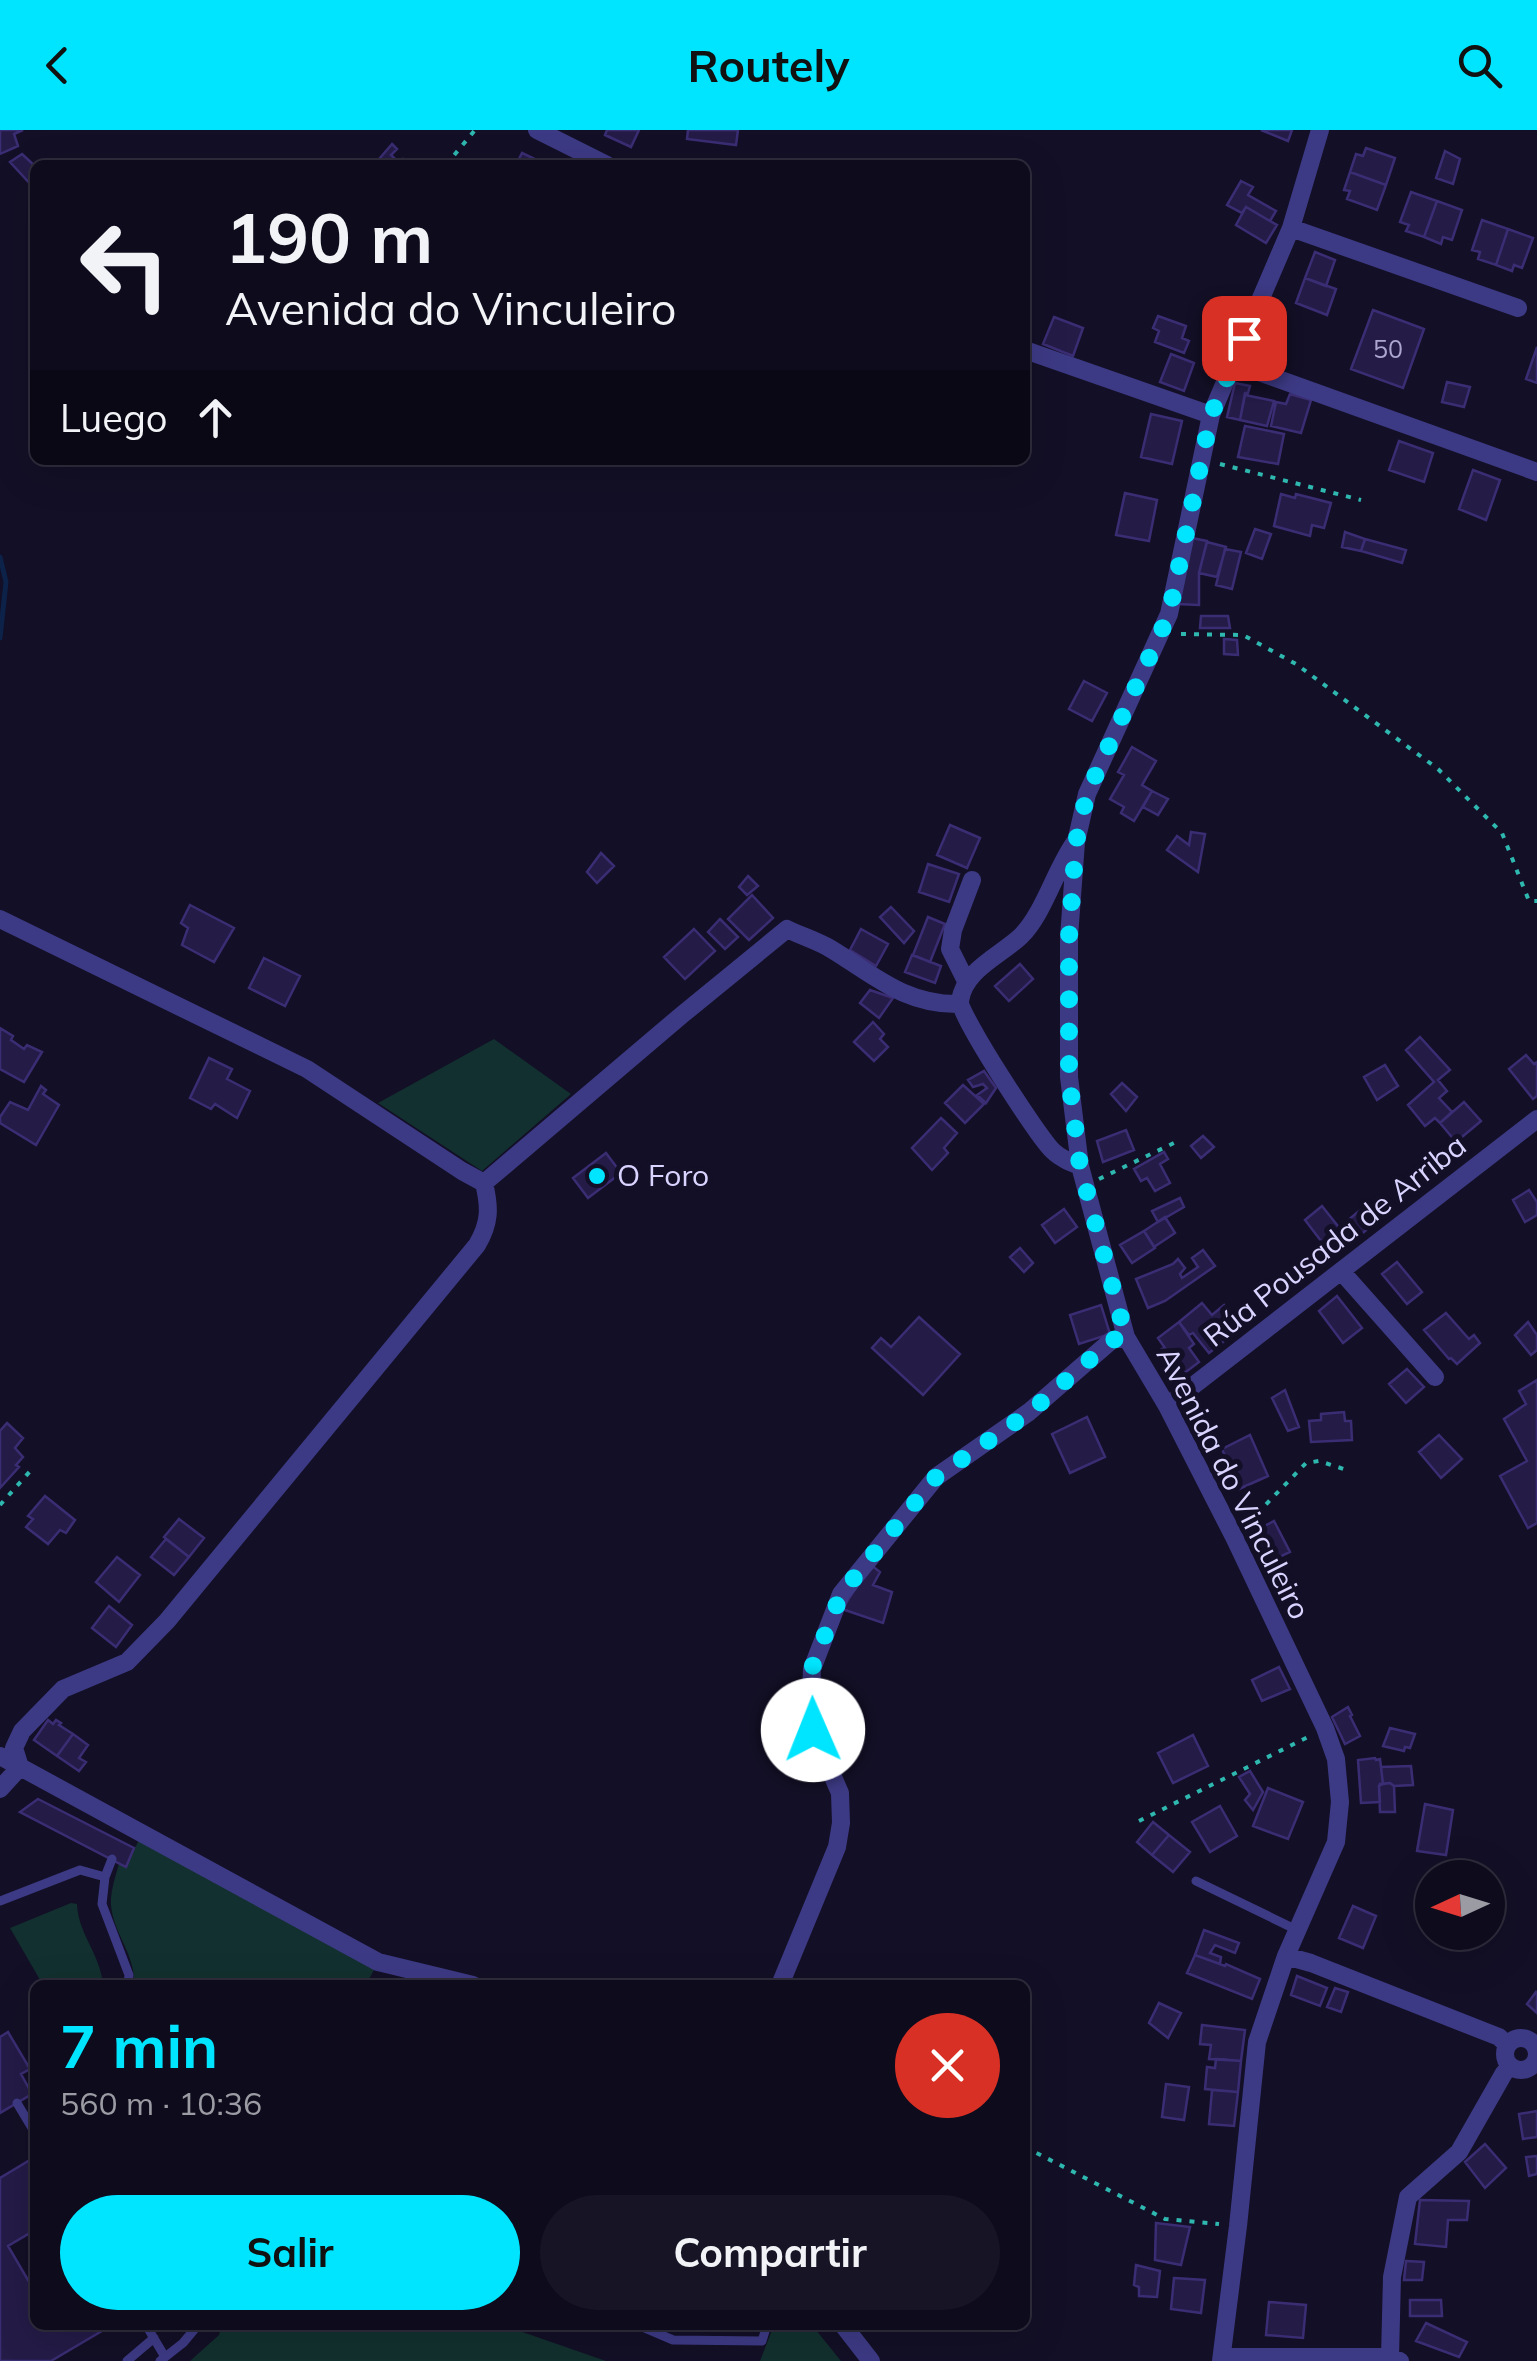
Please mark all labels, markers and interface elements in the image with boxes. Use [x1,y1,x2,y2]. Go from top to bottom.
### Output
text: Routely [687,37,850,93]
icon: back [30,38,85,93]
icon: search [1452,38,1507,93]
text: 190 m [225,193,433,281]
icon: left [60,200,190,330]
text: Avenida do Vinculeiro [225,280,677,336]
pin [1202,296,1287,381]
icon: arrive [1217,311,1272,366]
house number: 50 [1373,333,1403,364]
icon: ahead [188,390,243,445]
text: Luego [60,394,168,442]
street label: Rúa Pousada de Arriba [1195,1126,1473,1355]
place label: O Foro [617,1156,709,1194]
marker: O Foro [586,1165,608,1187]
street label: Avenida do Vinculeiro [1149,1340,1319,1625]
position arrow [761,1678,865,1782]
north arrow [1415,1860,1505,1950]
map controls [1415,1860,1505,1950]
text: 7 min [60,2008,218,2083]
button: close [895,2013,1000,2118]
text: 560 m · 10:36 [60,2083,262,2123]
button: Salir [60,2195,520,2310]
button: Compartir [540,2195,1000,2310]

